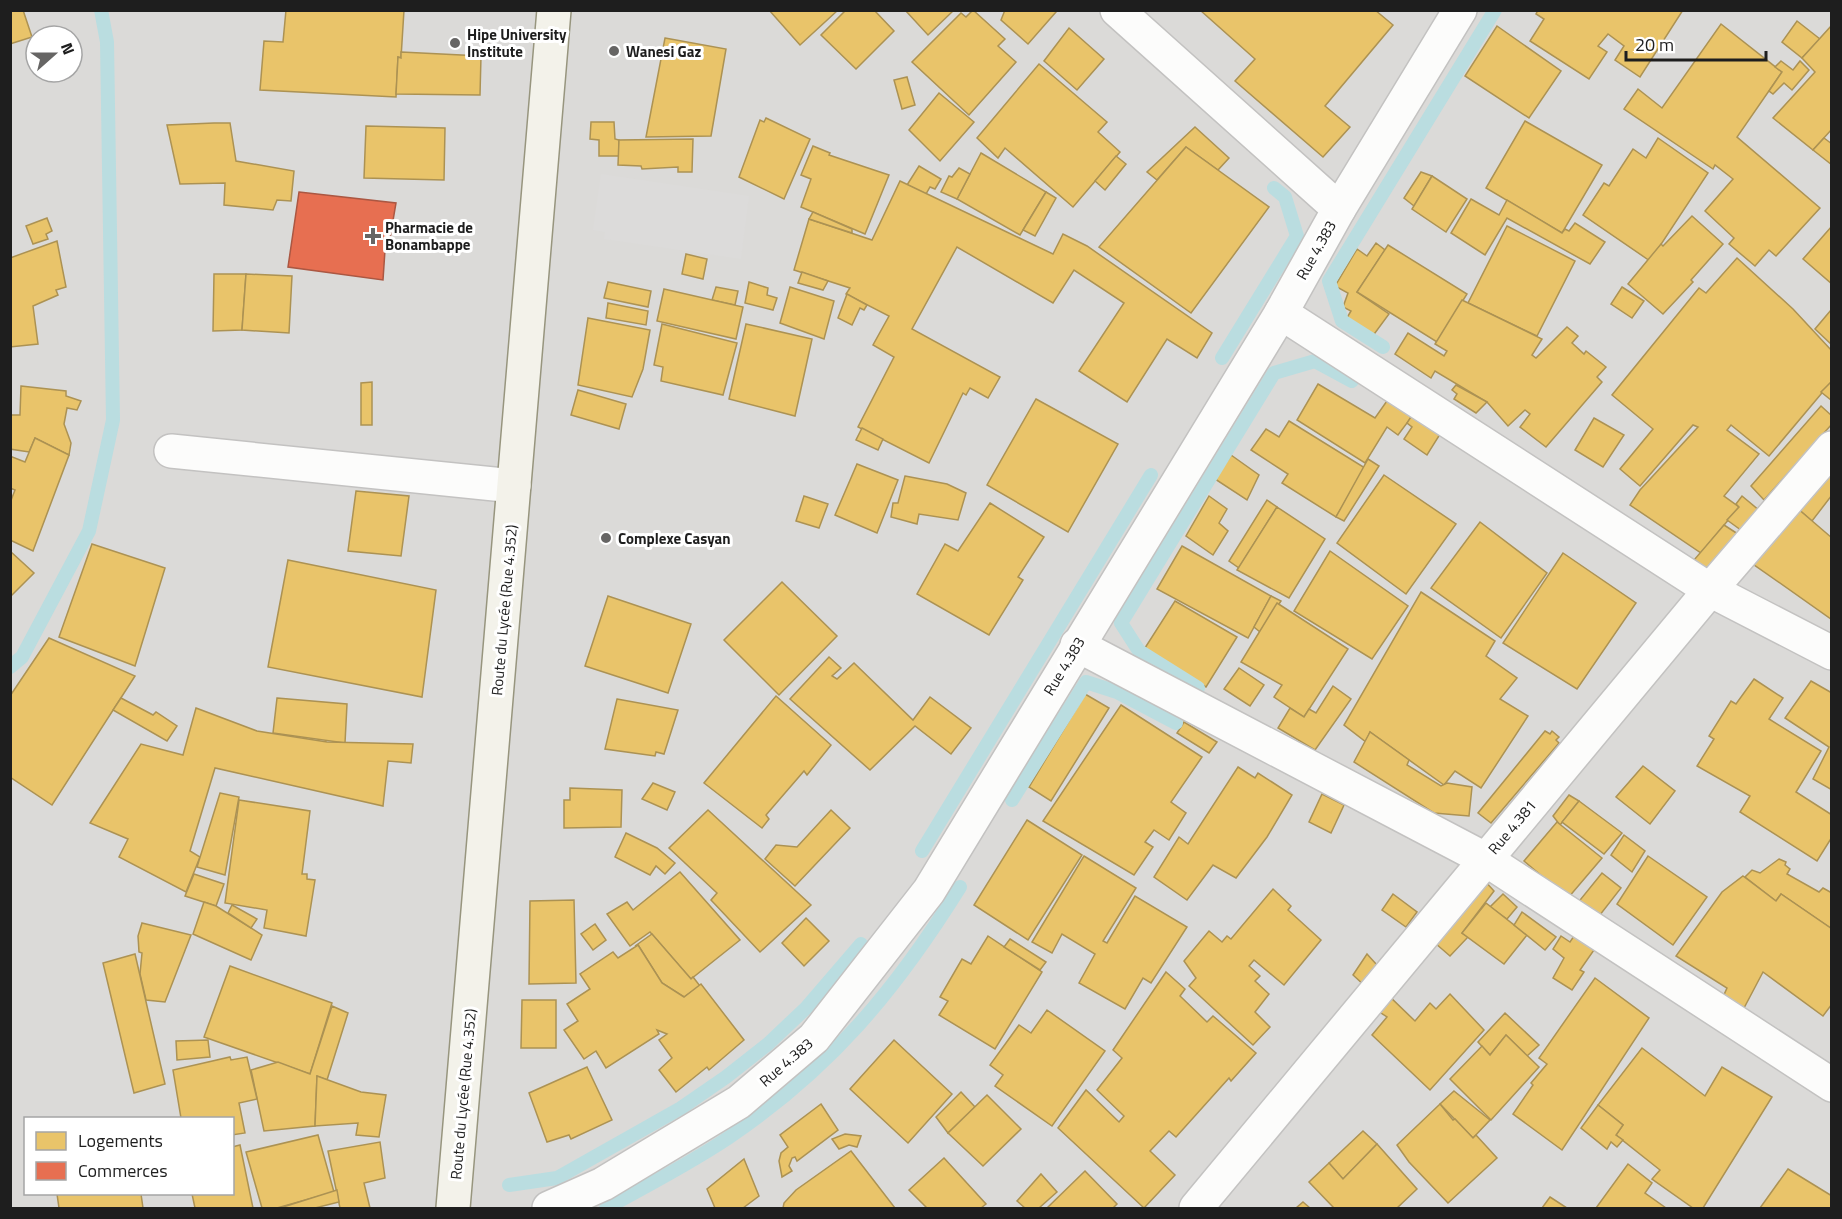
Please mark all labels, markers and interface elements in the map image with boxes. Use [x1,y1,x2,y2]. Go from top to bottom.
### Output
place label: Hipe University Institute [467,23,567,63]
north arrow [24,24,84,84]
scale bar [1626,24,1766,62]
text: 20 m [1635,31,1674,58]
marker: Hipe University Institute [448,36,462,50]
text: N [55,39,81,58]
place label: Wanesi Gaz [626,40,701,63]
marker: Wanesi Gaz [607,44,621,58]
place label: Pharmacie de Bonambappe [385,216,473,256]
street label: Rue 4.383 [1290,216,1342,284]
marker: Pharmacie de Bonambappe [366,229,380,243]
street label: Route du Lycée (Rue 4.352) [485,523,523,696]
place label: Complexe Casyan [618,527,731,550]
marker: Complexe Casyan [599,531,613,545]
street label: Rue 4.383 [1037,632,1091,700]
street label: Rue 4.381 [1482,795,1542,859]
street label: Route du Lycée (Rue 4.352) [444,1007,482,1180]
street label: Rue 4.383 [754,1032,818,1092]
legend [24,1117,234,1195]
text: Logements [78,1127,163,1154]
text: Commerces [78,1157,168,1184]

